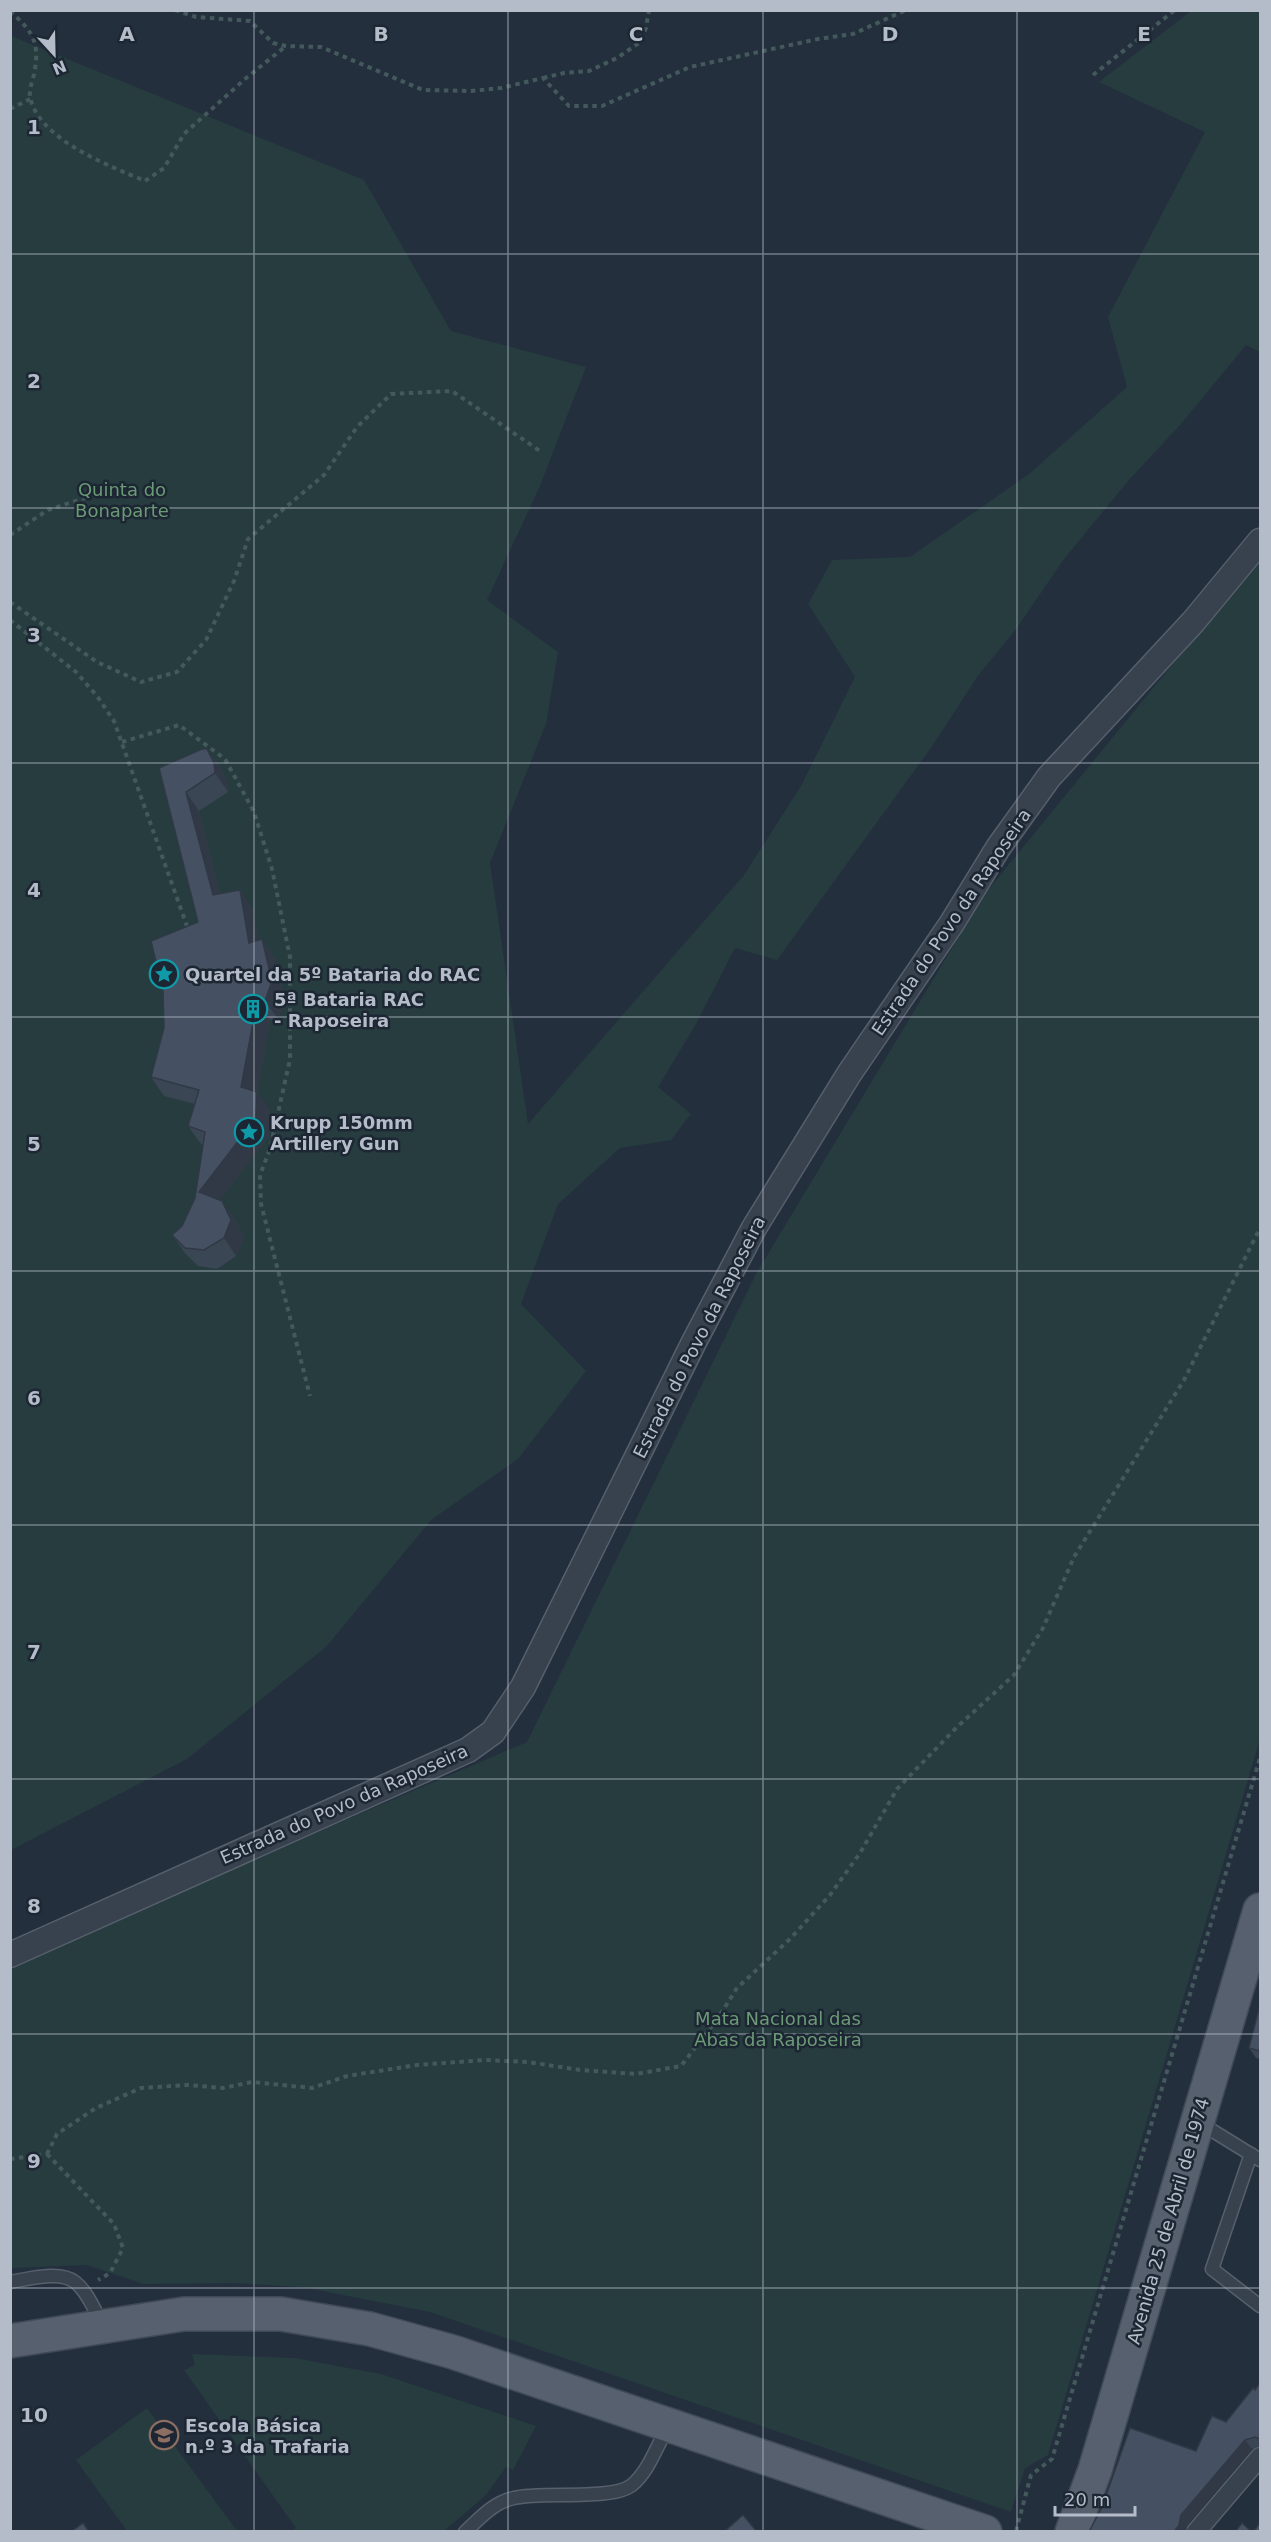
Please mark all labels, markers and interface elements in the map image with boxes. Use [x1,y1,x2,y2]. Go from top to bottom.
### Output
text: A [119,22,135,46]
text: B [373,22,389,46]
text: C [629,22,643,46]
text: D [882,22,898,46]
text: E [1137,22,1151,46]
north arrow [24,24,84,84]
text: N [50,56,69,79]
text: 1 [27,115,41,139]
text: 2 [27,369,41,393]
park label: Quinta do Bonaparte [75,479,169,521]
text: 3 [27,623,41,647]
street label: Estrada do Povo da Raposeira [867,805,1035,1039]
text: 4 [27,878,41,902]
place icon: Quartel da 5º Bataria do RAC [148,958,180,990]
place label: Quartel da 5º Bataria do RAC [185,964,480,985]
place label: 5ª Bataria RAC - Raposeira [274,989,424,1031]
building icon: 5ª Bataria RAC - Raposeira [237,993,269,1025]
place label: Krupp 150mm Artillery Gun [270,1112,413,1154]
place icon: Krupp 150mm Artillery Gun [233,1116,265,1148]
text: 5 [27,1132,41,1156]
street label: Estrada do Povo da Raposeira [629,1212,769,1462]
text: 6 [27,1386,41,1410]
text: 7 [27,1640,41,1664]
street label: Estrada do Povo da Raposeira [217,1740,471,1868]
text: 8 [27,1894,41,1918]
park label: Mata Nacional das Abas da Raposeira [694,2008,862,2050]
street label: Avenida 25 de Abril de 1974 [1123,2095,1213,2347]
text: 9 [27,2149,41,2173]
text: 10 [20,2403,48,2427]
place label: Escola Básica n.º 3 da Trafaria [185,2415,350,2457]
school or university icon: Escola Básica n.º 3 da Trafaria [148,2419,180,2451]
scale bar [1055,2479,1134,2517]
text: 20 m [1064,2489,1110,2510]

